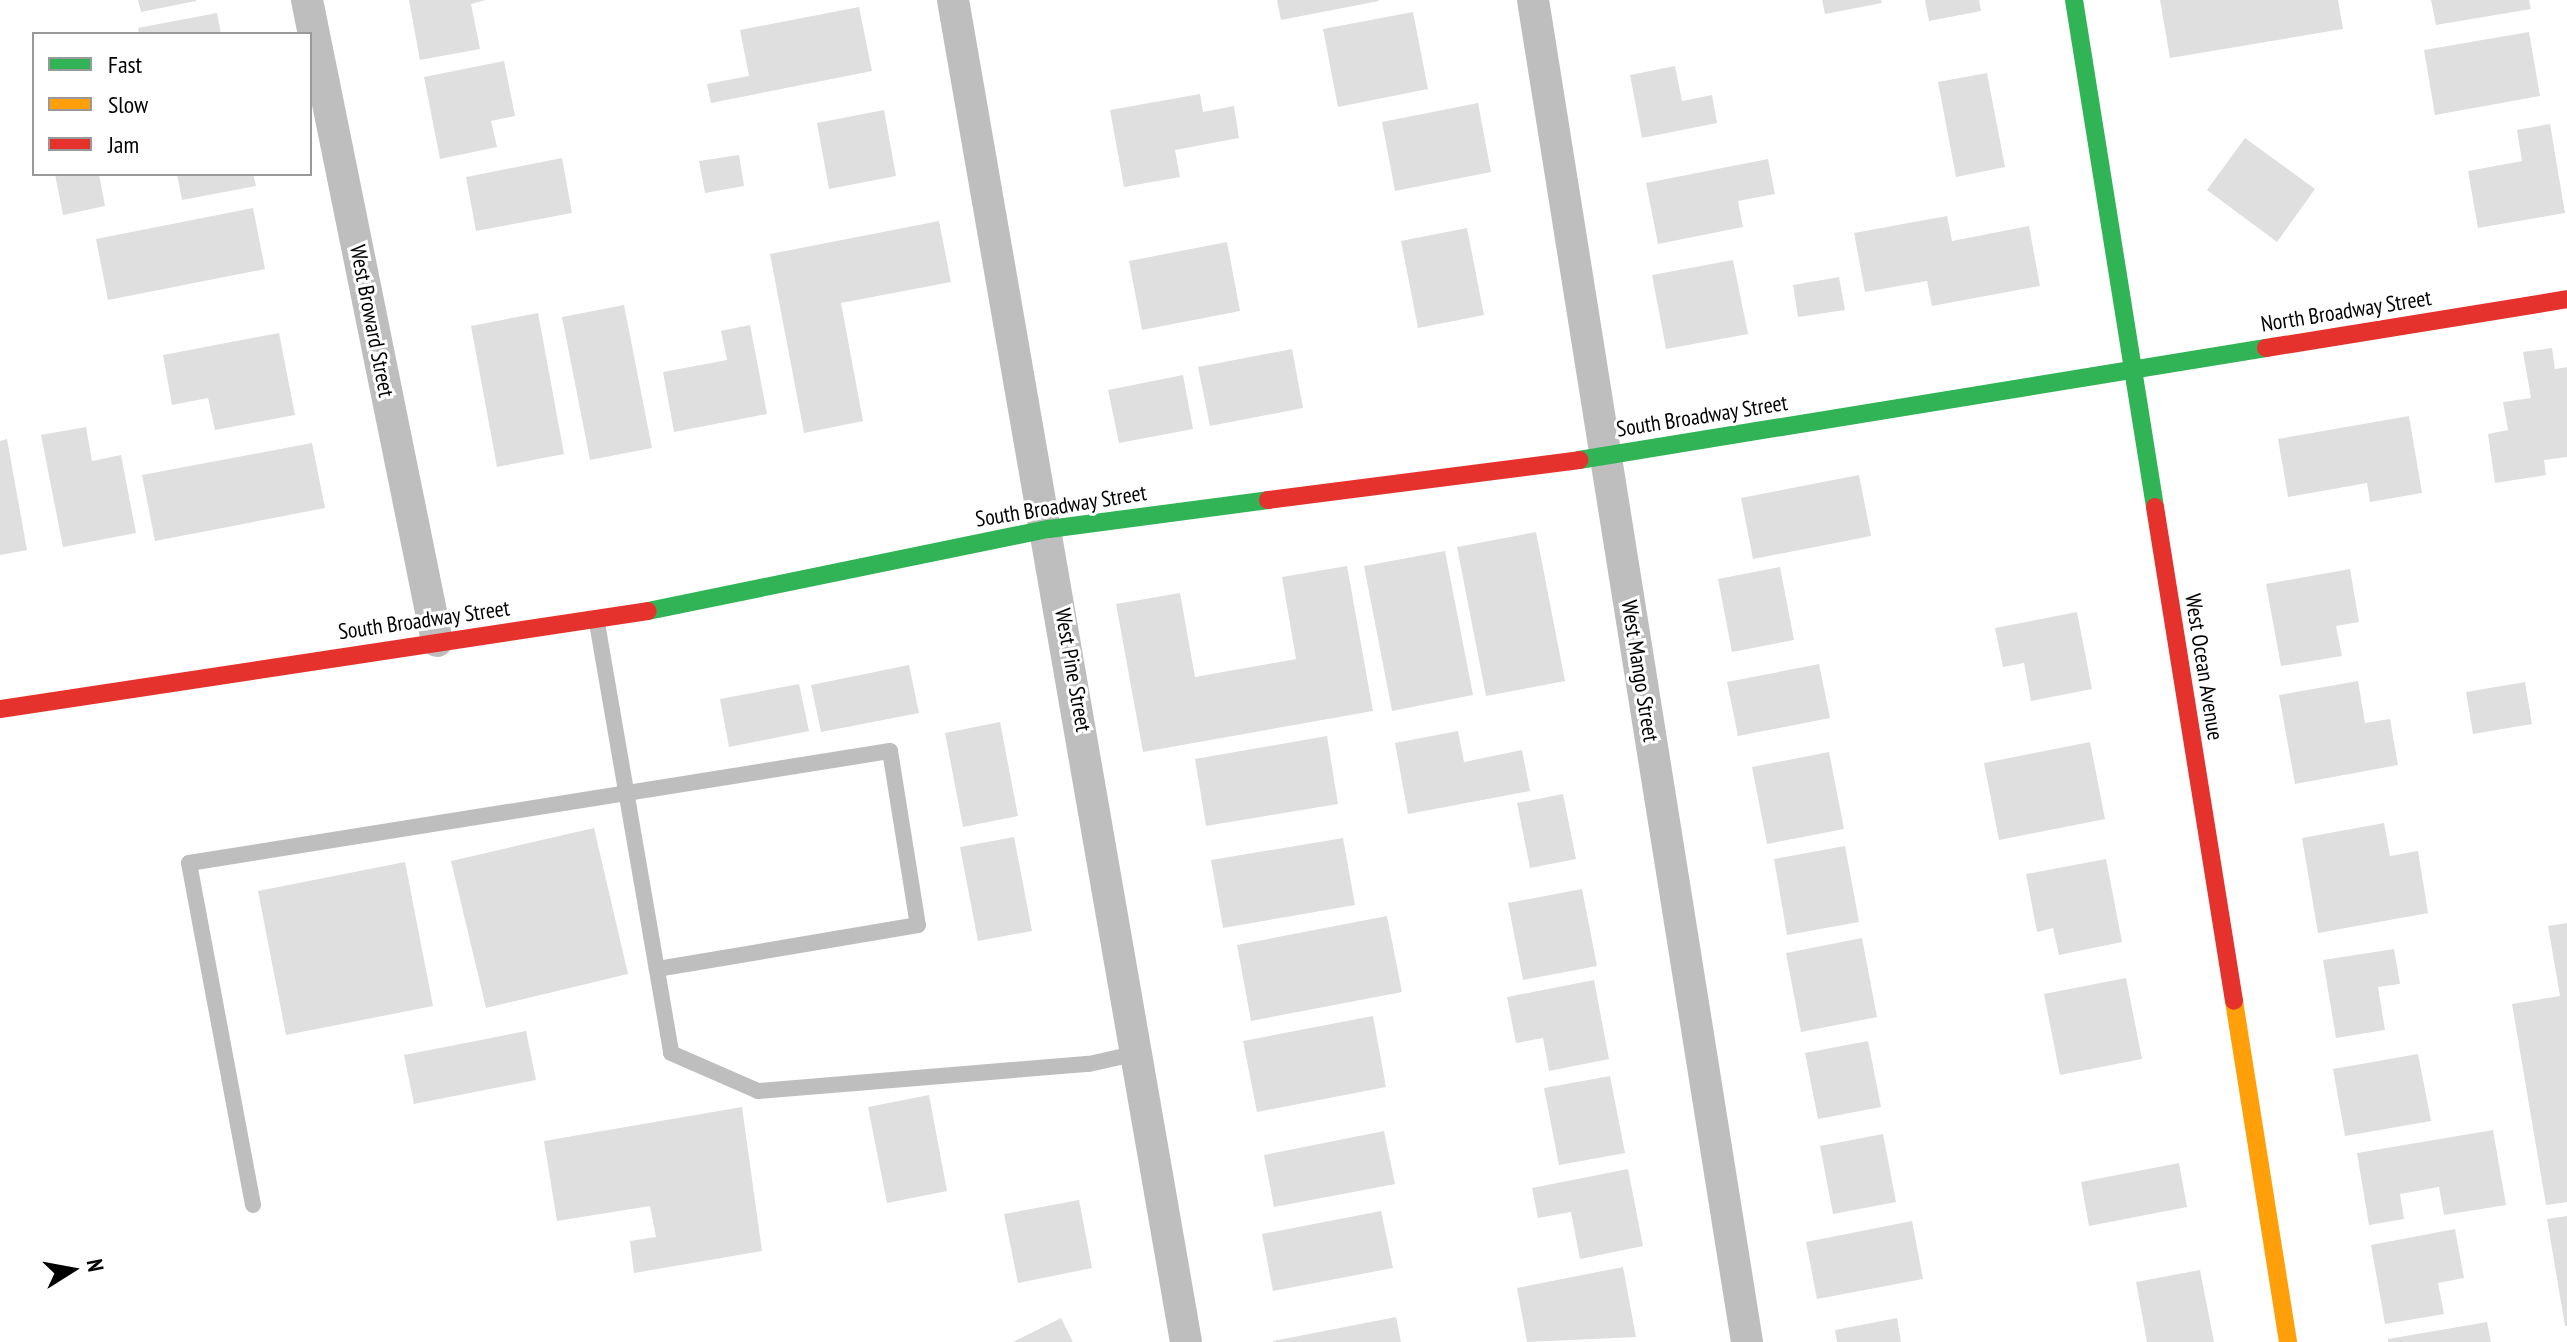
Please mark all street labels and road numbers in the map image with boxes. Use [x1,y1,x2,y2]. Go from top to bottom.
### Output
street label: West Broward Street [344,243,400,399]
street label: North Broadway Street [2259,284,2433,338]
street label: South Broadway Street [1614,389,1790,443]
street label: South Broadway Street [973,479,1149,533]
street label: West Ocean Avenue [2179,592,2229,742]
street label: South Broadway Street [336,595,512,645]
street label: West Mango Street [1616,598,1664,744]
street label: West Pine Street [1049,606,1097,734]

